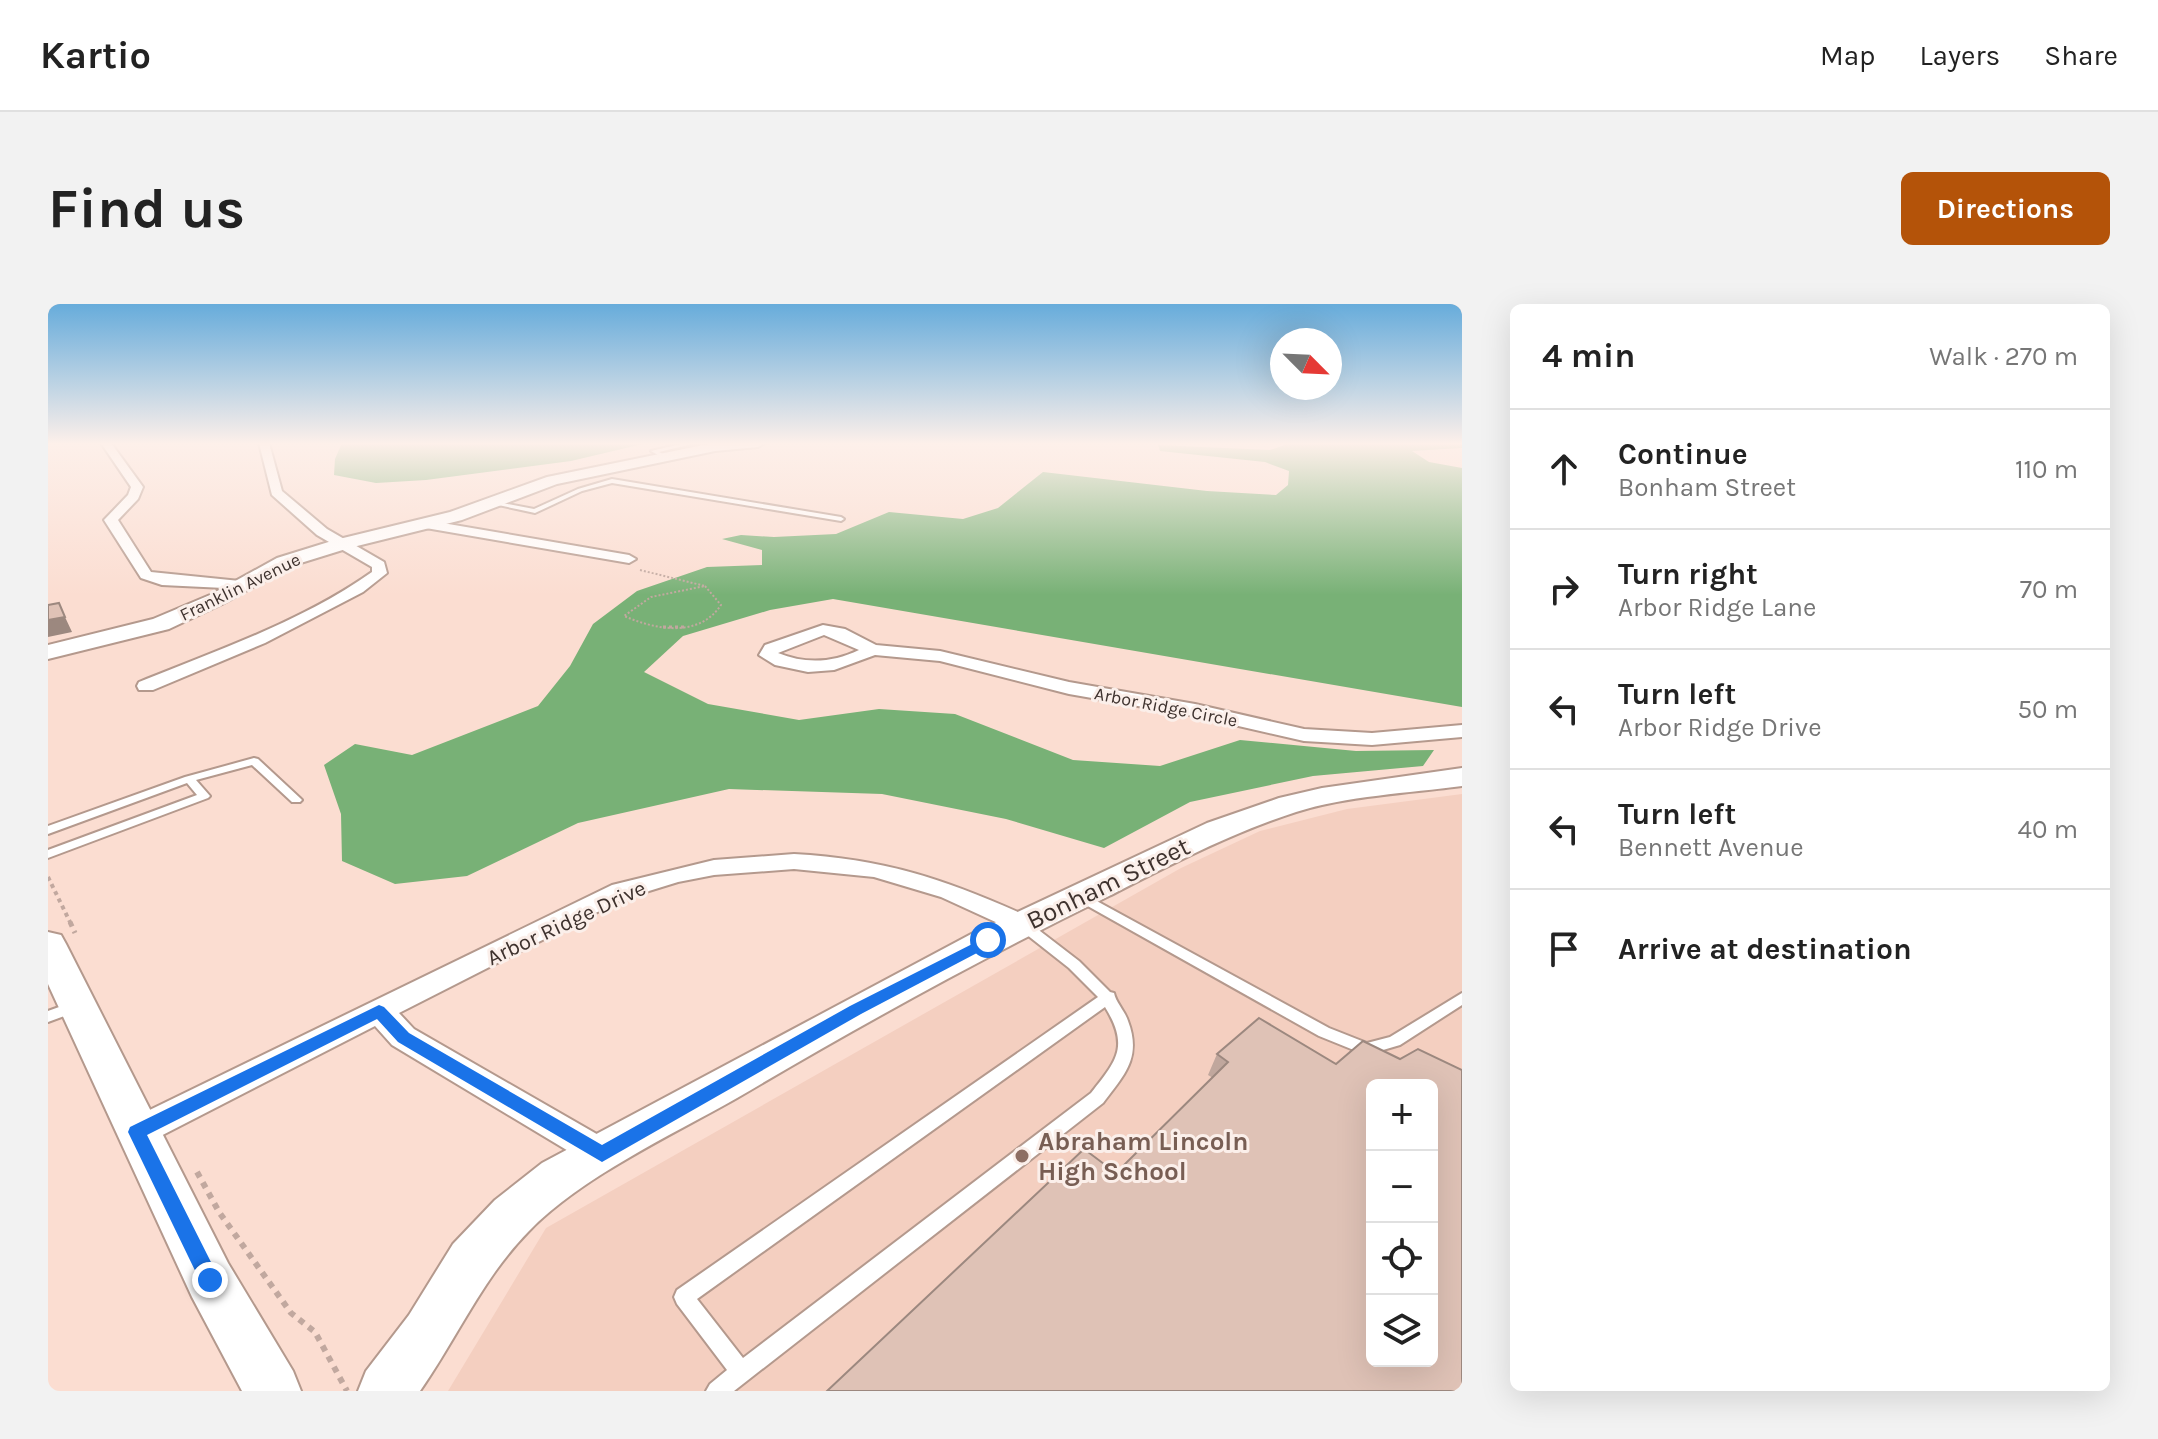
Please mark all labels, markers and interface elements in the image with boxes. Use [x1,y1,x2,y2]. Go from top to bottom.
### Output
text: Kartio [40,33,151,78]
text: Map [1820,39,1875,72]
text: Layers [1919,39,2000,72]
text: Share [2044,39,2118,72]
button: Directions [1901,172,2110,245]
text: Find us [48,176,245,241]
north arrow [1270,328,1342,400]
text: 4 min [1542,336,1635,376]
text: Walk · 270 m [1929,341,2078,372]
text: Continue [1618,436,1748,472]
icon: ahead [1542,447,1586,491]
text: 110 m [2015,454,2078,485]
text: Bonham Street [1618,472,1796,503]
street label: Franklin Avenue [176,548,304,626]
text: Turn right [1618,556,1758,592]
icon: right [1542,567,1586,611]
text: 70 m [2020,574,2078,605]
text: Arbor Ridge Lane [1618,592,1816,623]
text: Turn left [1618,676,1736,712]
street label: Arbor Ridge Circle [1093,682,1239,732]
icon: left [1542,687,1586,731]
text: 50 m [2017,694,2078,725]
text: Arbor Ridge Drive [1618,712,1822,743]
text: Turn left [1618,796,1736,832]
icon: left [1542,807,1586,851]
text: 40 m [2018,814,2078,845]
street label: Bonham Street [1021,830,1195,936]
text: Bennett Avenue [1618,832,1804,863]
street label: Arbor Ridge Drive [483,875,650,971]
route start [970,922,1006,958]
icon: arrive [1542,927,1586,971]
text: Arrive at destination [1618,931,1912,967]
map controls [1366,1079,1438,1367]
button: + [1366,1079,1438,1151]
place label: Abraham Lincoln High School [1038,1126,1248,1187]
marker: Abraham Lincoln High School [1013,1147,1031,1165]
button: − [1366,1151,1438,1223]
button: locate [1366,1223,1438,1295]
route end [192,1262,228,1298]
button: layers [1366,1295,1438,1367]

